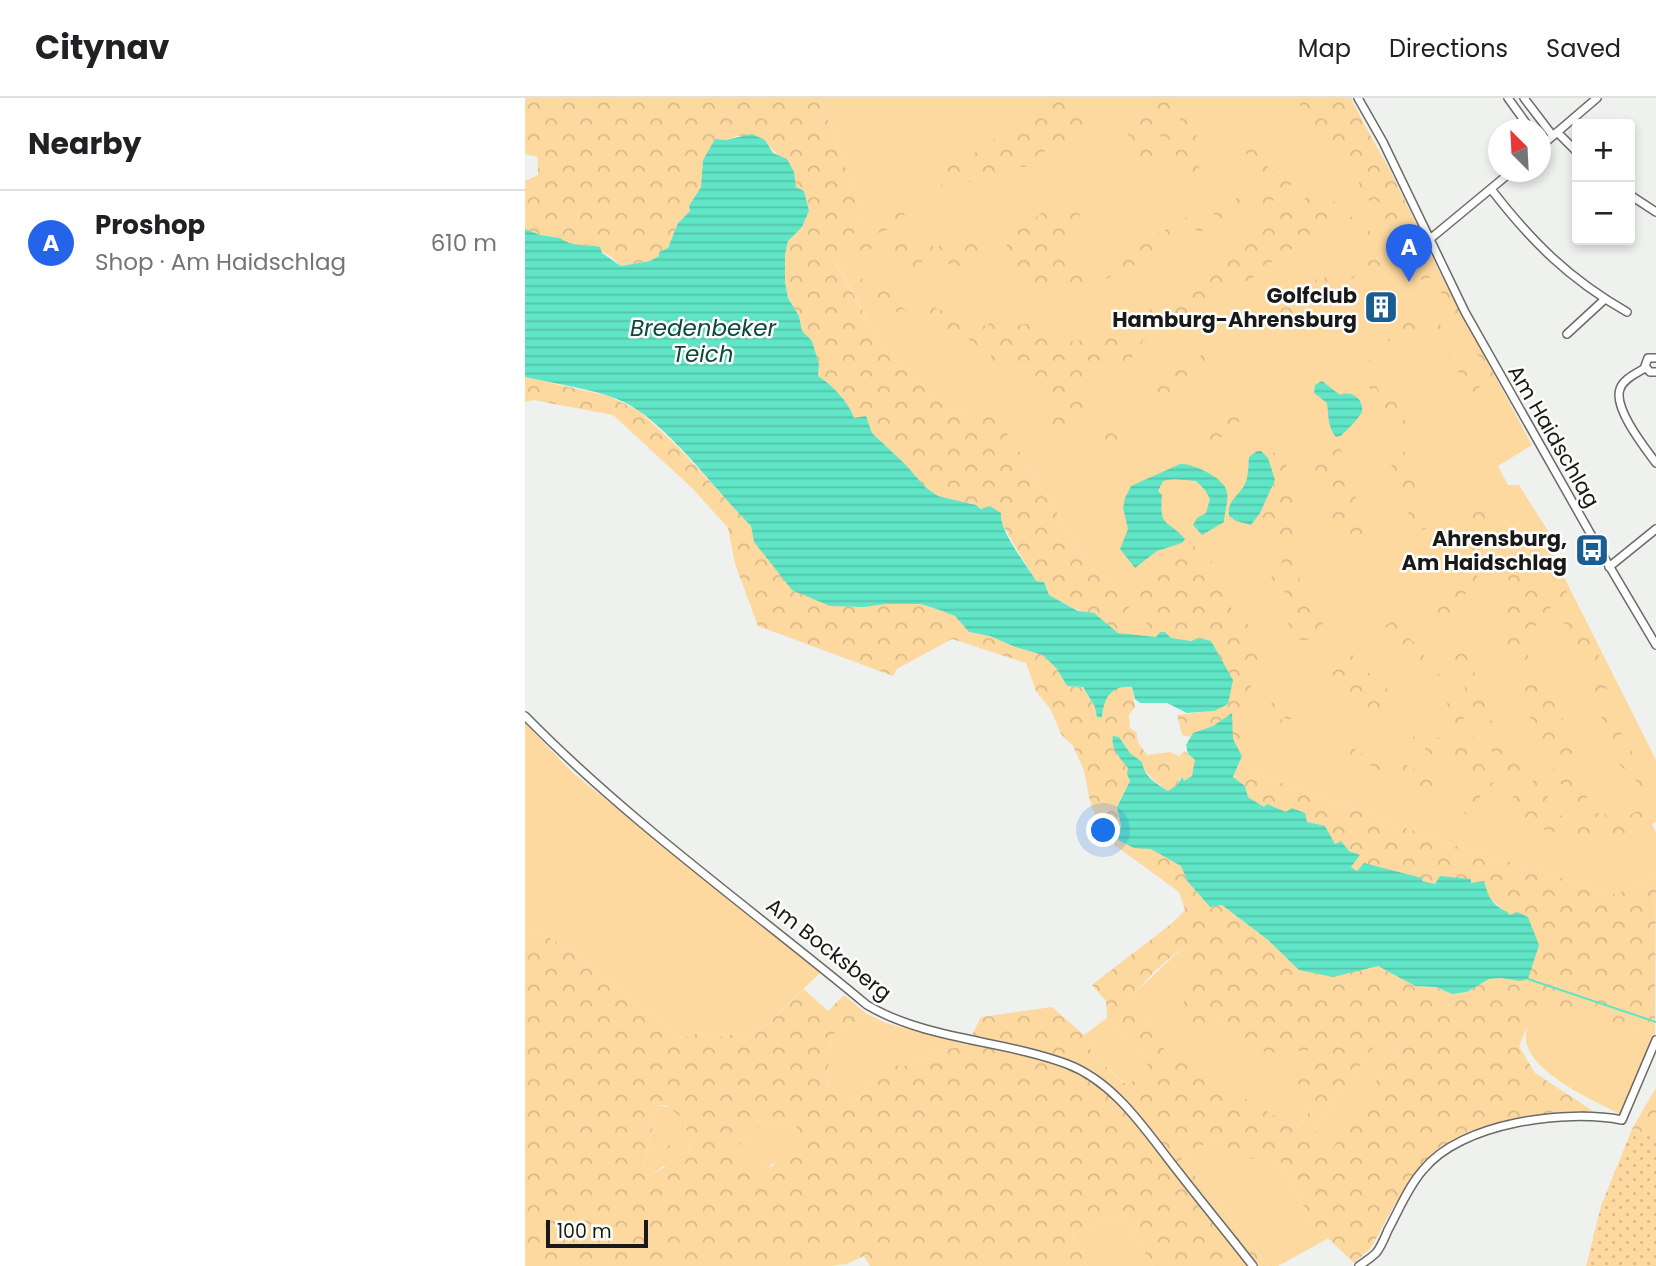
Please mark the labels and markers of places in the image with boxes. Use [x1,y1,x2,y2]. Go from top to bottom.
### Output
pin: A [1386,224,1432,282]
place label: Golfclub Hamburg-Ahrensburg [1112,281,1357,334]
building icon: Golfclub Hamburg-Ahrensburg [1362,288,1400,326]
place label: Ahrensburg, Am Haidschlag [1401,524,1567,577]
bus stop icon: Ahrensburg, Am Haidschlag [1573,531,1611,569]

